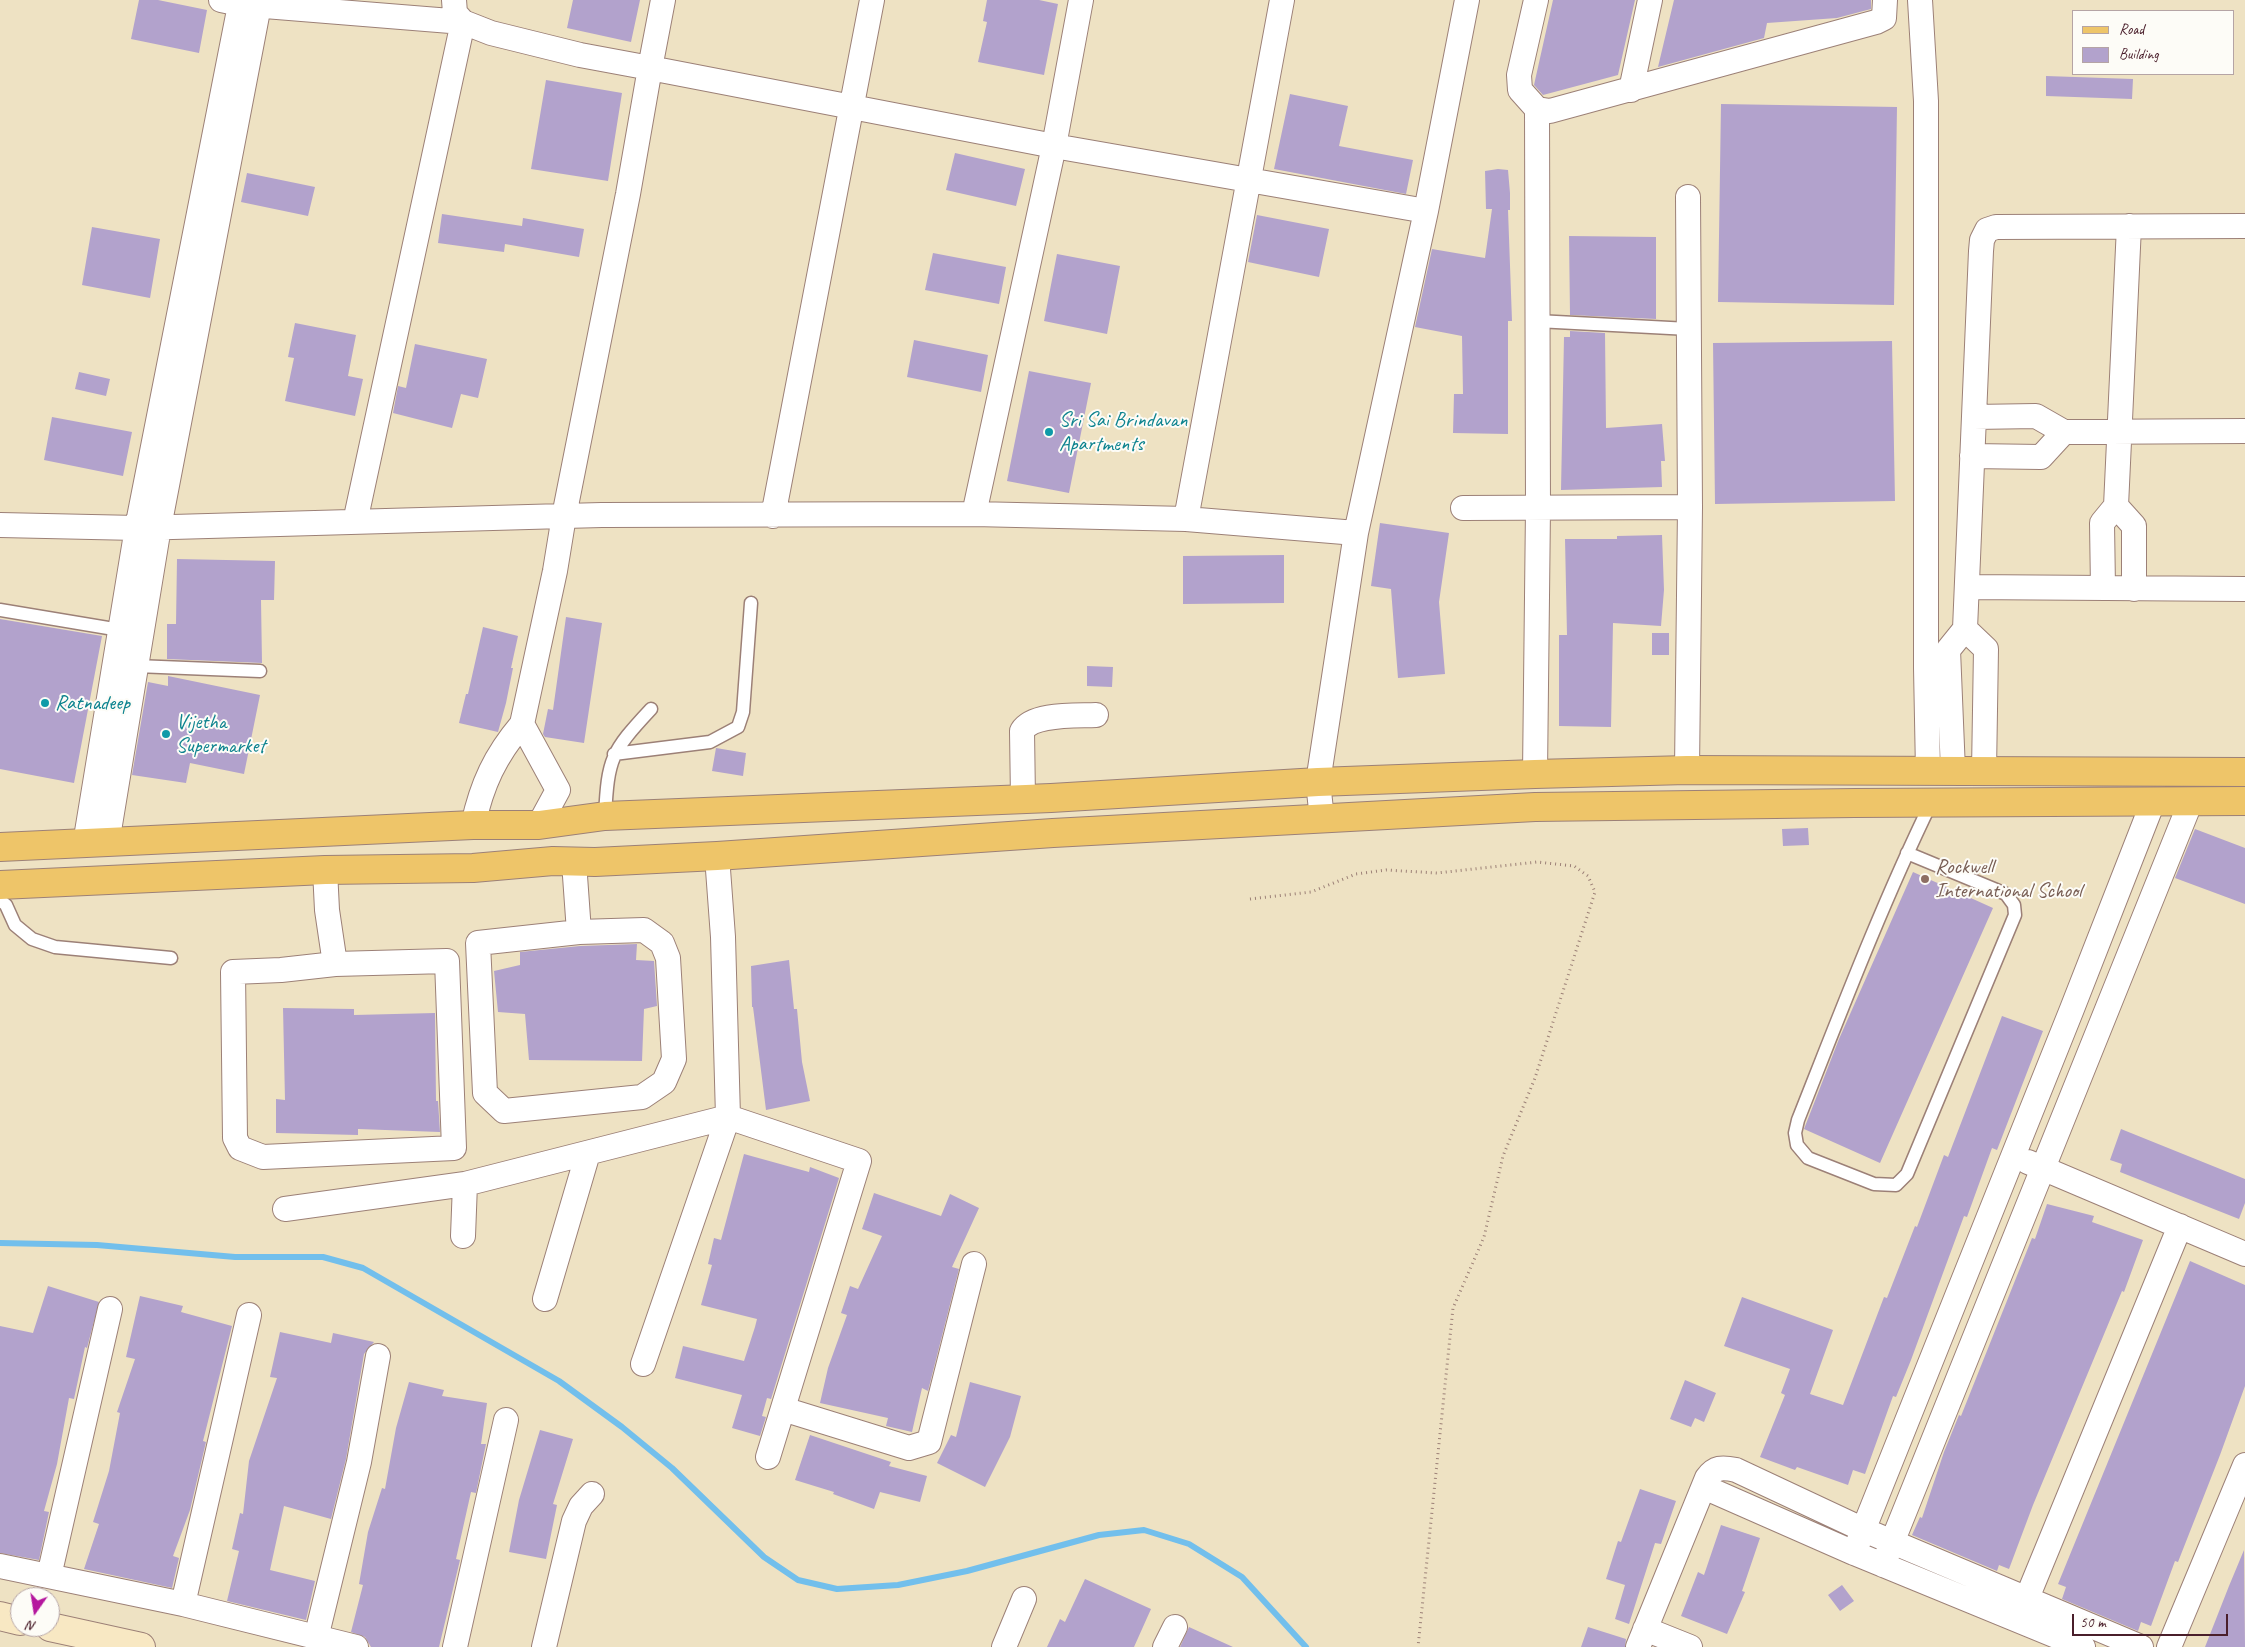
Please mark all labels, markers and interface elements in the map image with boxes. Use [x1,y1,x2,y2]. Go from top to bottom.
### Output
legend [2072,10,2235,75]
text: Road [2119,20,2144,39]
text: Building [2119,45,2158,64]
place label: Sri Sai Brindavan Apartments [1059,407,1187,457]
marker: Sri Sai Brindavan Apartments [1043,426,1055,438]
place label: Ratnadeep [55,690,130,716]
marker: Ratnadeep [39,697,51,709]
place label: Vijetha Supermarket [176,709,265,759]
marker: Vijetha Supermarket [160,728,172,740]
place label: Rockwell International School [1935,854,2082,904]
marker: Rockwell International School [1919,873,1931,885]
north arrow [10,1587,60,1637]
scale bar [2075,1604,2231,1636]
text: 50 m [2080,1613,2106,1632]
text: N [26,1617,38,1635]

